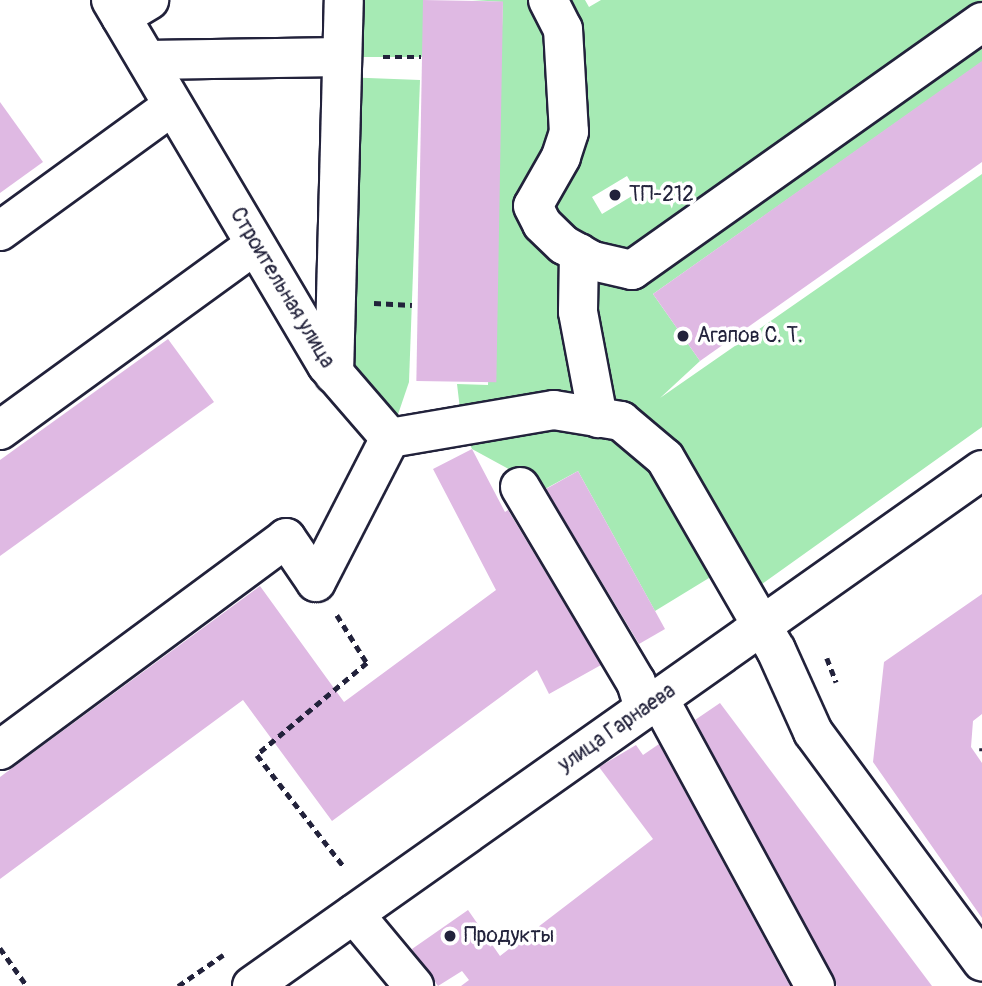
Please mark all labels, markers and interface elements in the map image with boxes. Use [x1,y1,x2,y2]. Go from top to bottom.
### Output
place label: ТП-212 [629,182,694,208]
marker: ТП-212 [607,187,623,203]
street label: Строительная улица [224,203,340,373]
place label: Агапов С. Т. [697,323,803,349]
marker: Агапов С. Т. [675,328,691,344]
street label: улица Гарнаева [554,678,680,778]
place label: Продукты [464,923,554,949]
marker: Продукты [442,928,458,944]

